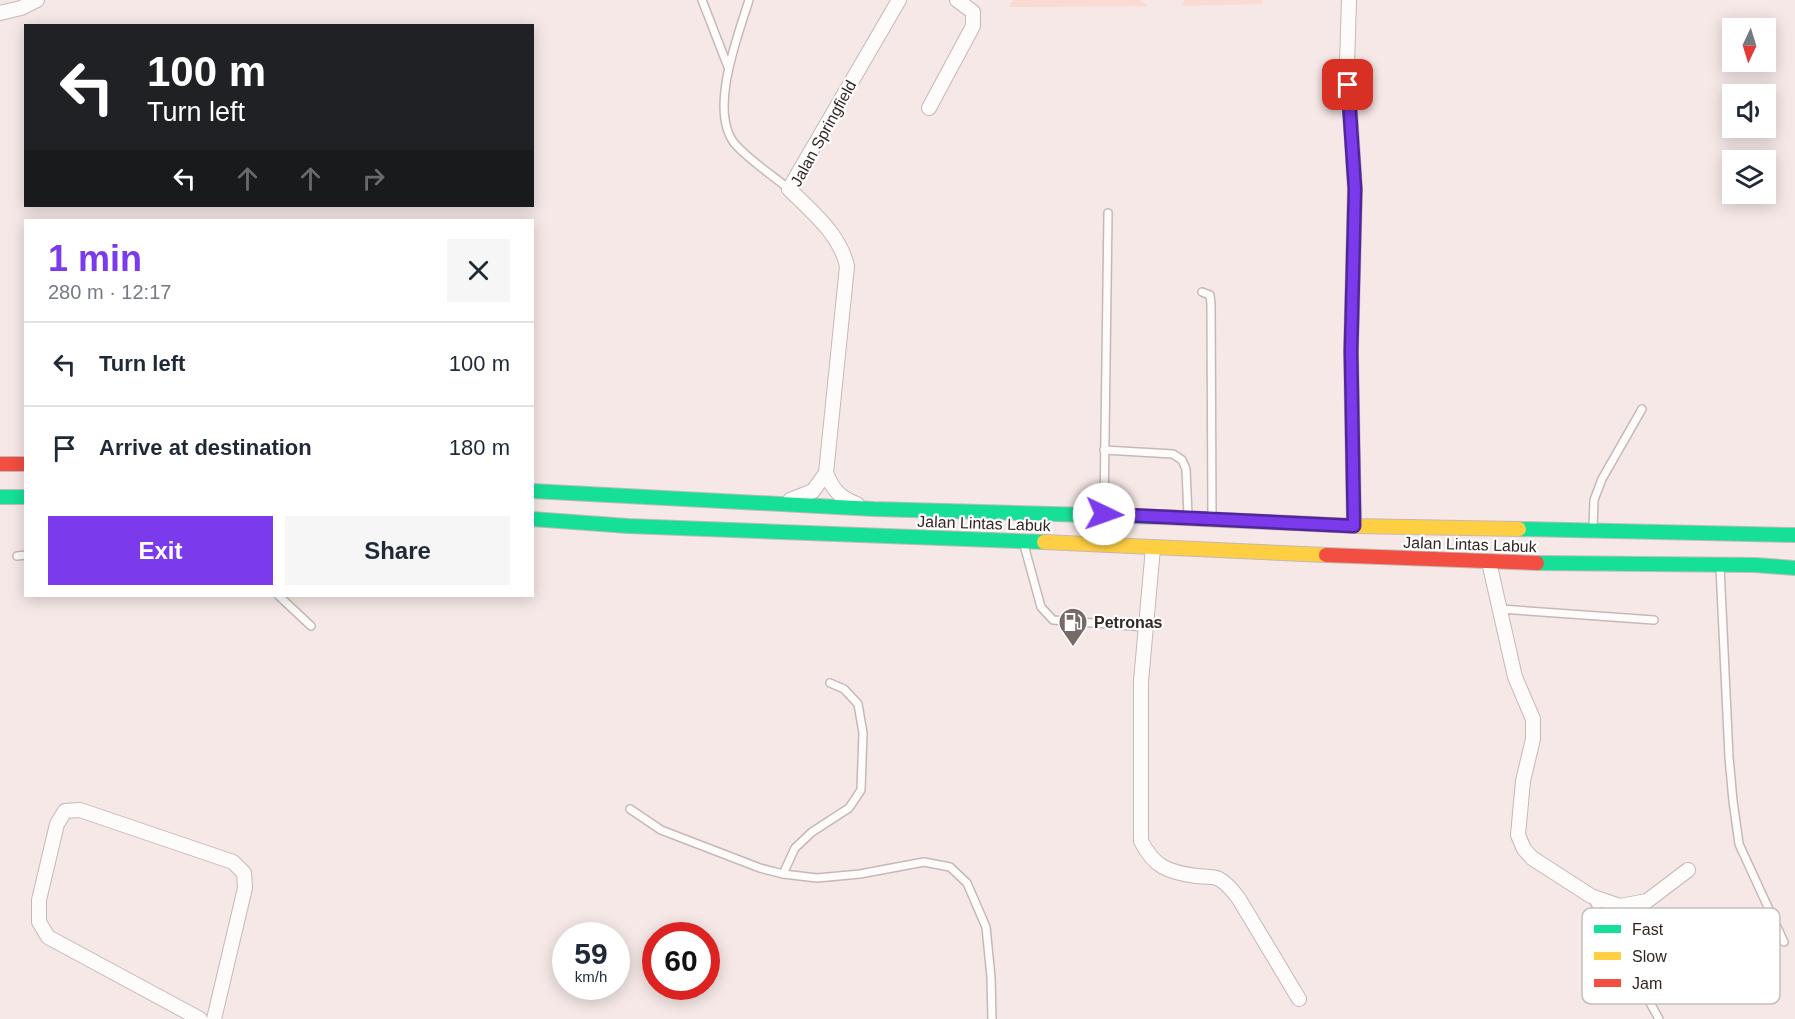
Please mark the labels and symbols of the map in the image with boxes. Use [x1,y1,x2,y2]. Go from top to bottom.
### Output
north arrow [1722,18,1776,72]
pin [1322,59,1373,110]
street label: Jalan Springfield [787,77,860,189]
position arrow [1072,482,1136,546]
street label: Jalan Lintas Labuk [917,513,1052,534]
street label: Jalan Lintas Labuk [1403,534,1538,555]
fuel station icon: Petronas [1057,606,1089,648]
place label: Petronas [1094,614,1163,631]
legend [1582,908,1780,1004]
text: Fast [1632,921,1664,938]
speed limit sign: 60 [642,922,720,1000]
text: Slow [1632,948,1667,965]
text: Jam [1632,975,1662,992]

